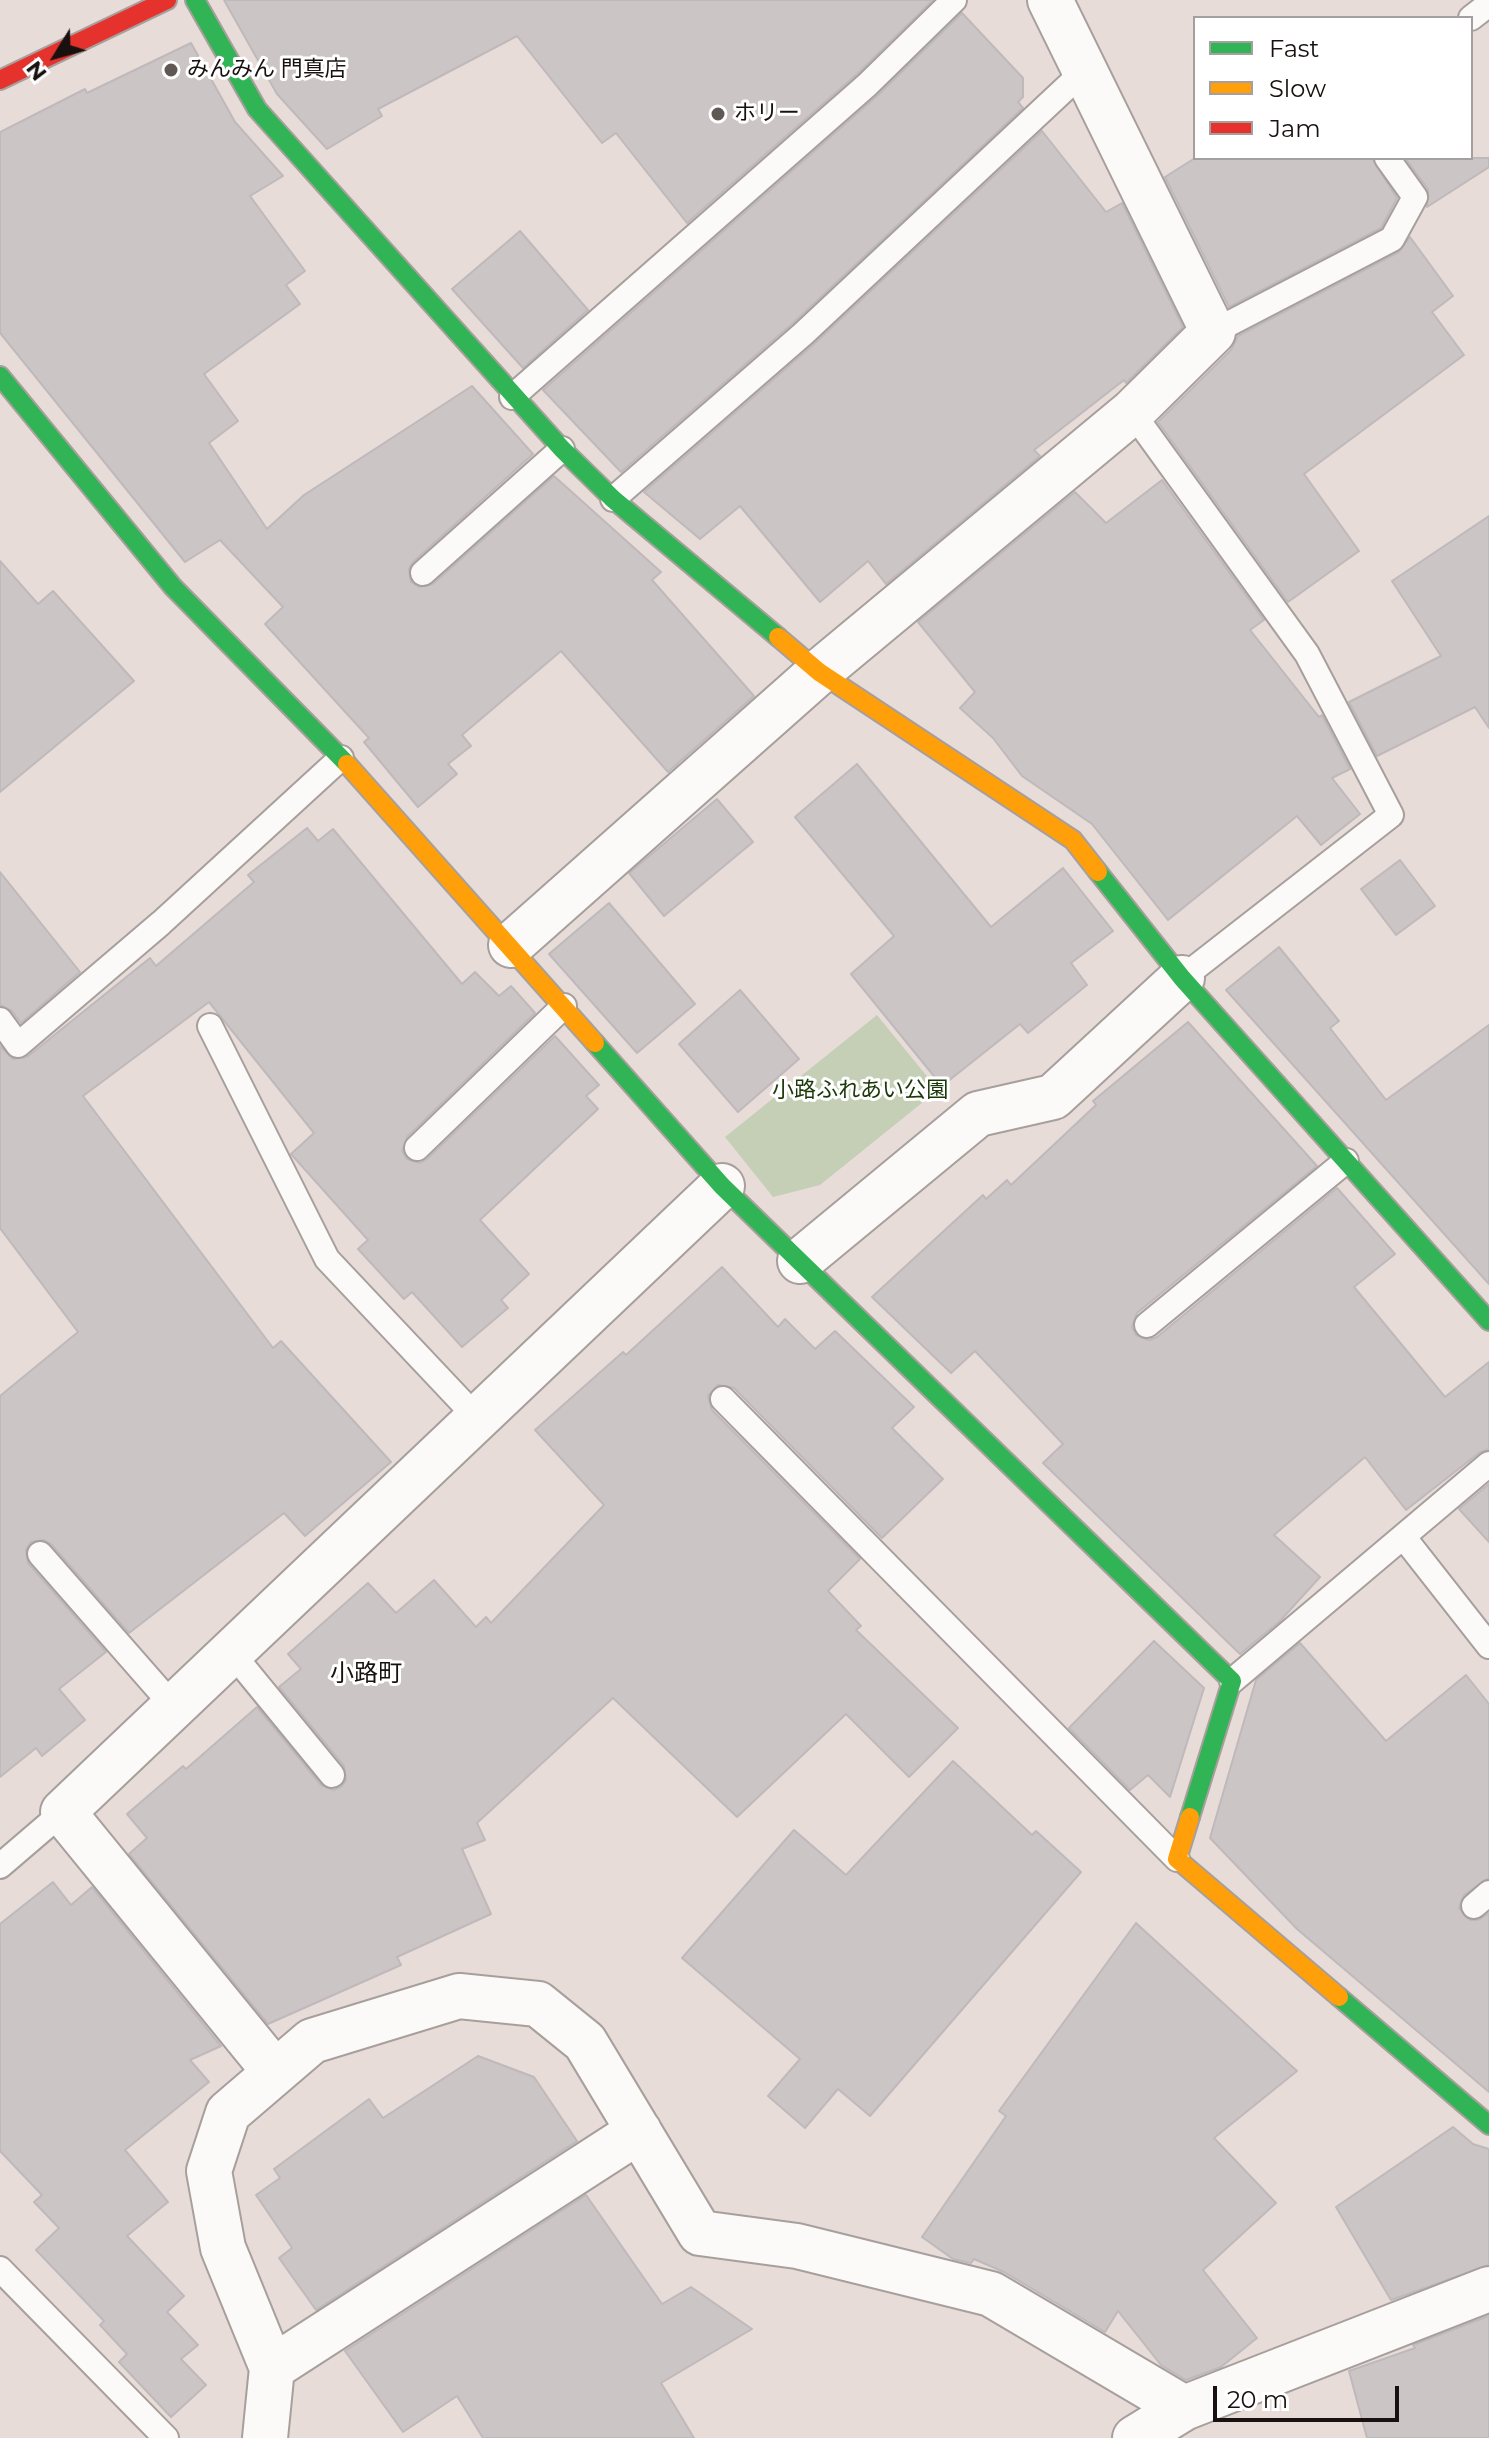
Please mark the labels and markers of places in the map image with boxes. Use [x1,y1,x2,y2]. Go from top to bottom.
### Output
place label: みんみん 門真店 [187,57,347,83]
marker: みんみん 門真店 [162,61,180,79]
place label: ホリー [734,101,800,127]
marker: ホリー [709,105,727,123]

